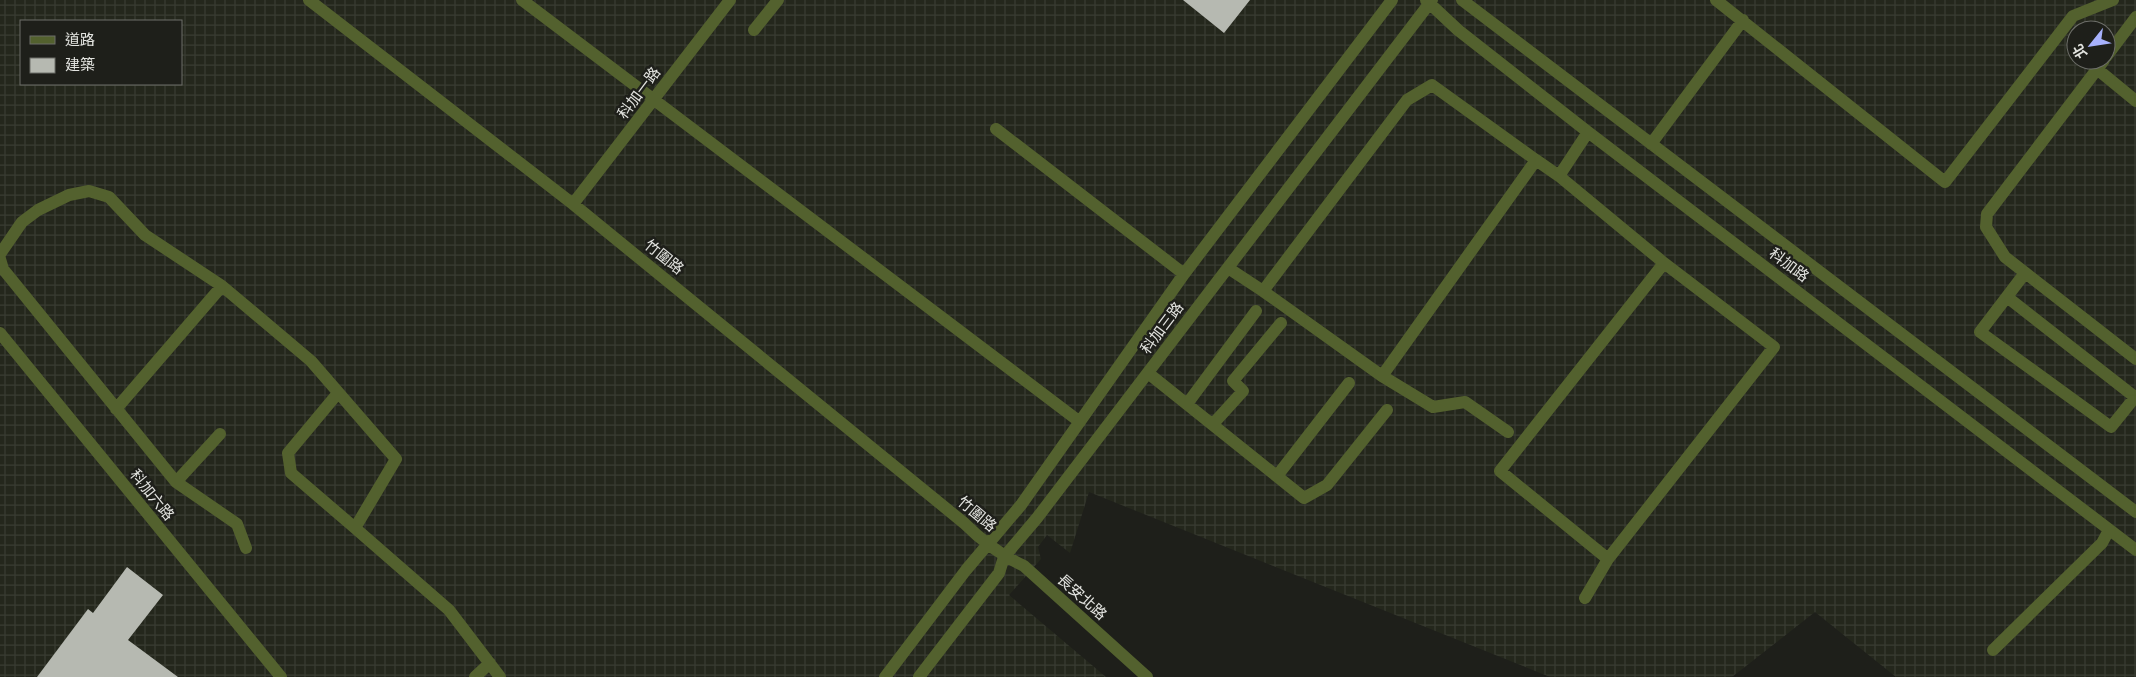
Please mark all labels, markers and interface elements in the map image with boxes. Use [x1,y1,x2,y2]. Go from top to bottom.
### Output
legend [20,20,182,85]
north arrow [2066,20,2116,70]
text: 道路 [65,29,95,49]
text: 北 [2068,41,2091,63]
text: 建築 [65,54,95,74]
street label: 科加一路 [612,62,664,122]
street label: 竹圍路 [641,234,688,278]
street label: 科加路 [1766,243,1814,286]
street label: 科加三路 [1135,297,1187,357]
street label: 科加六路 [126,465,179,524]
street label: 竹圍路 [954,491,1001,535]
street label: 長安北路 [1054,569,1112,624]

